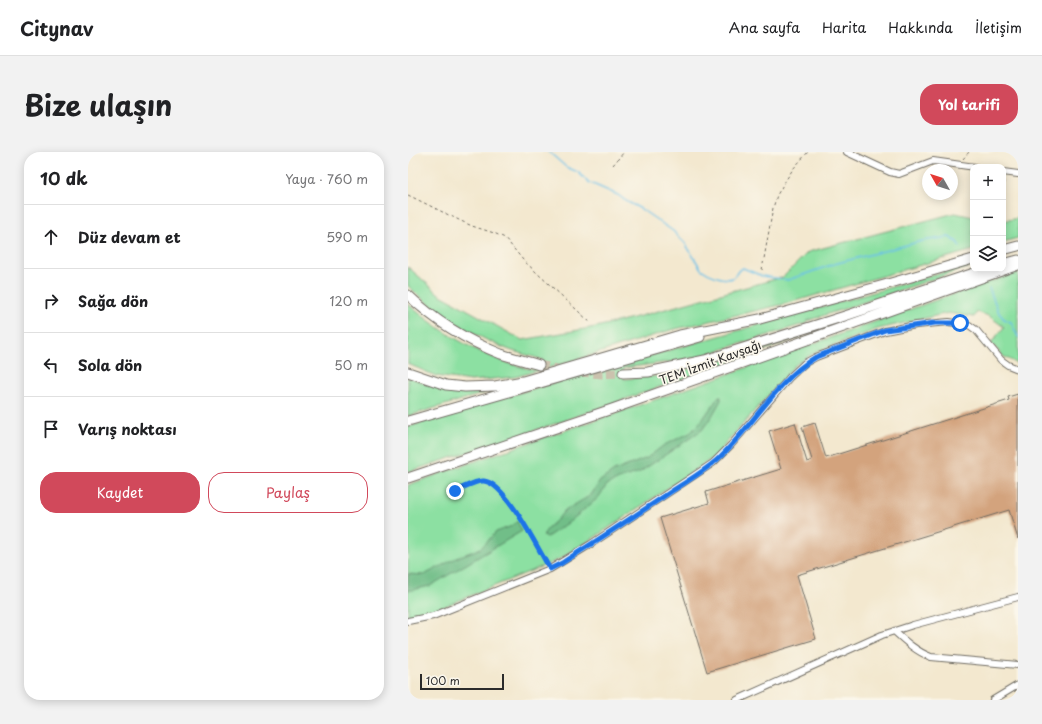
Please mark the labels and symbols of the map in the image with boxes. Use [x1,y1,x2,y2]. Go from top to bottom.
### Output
north arrow [922,164,958,200]
route start [951,314,969,332]
street label: TEM İzmit Kavşağı [656,335,764,389]
route end [446,482,464,500]
scale bar [420,672,504,691]

